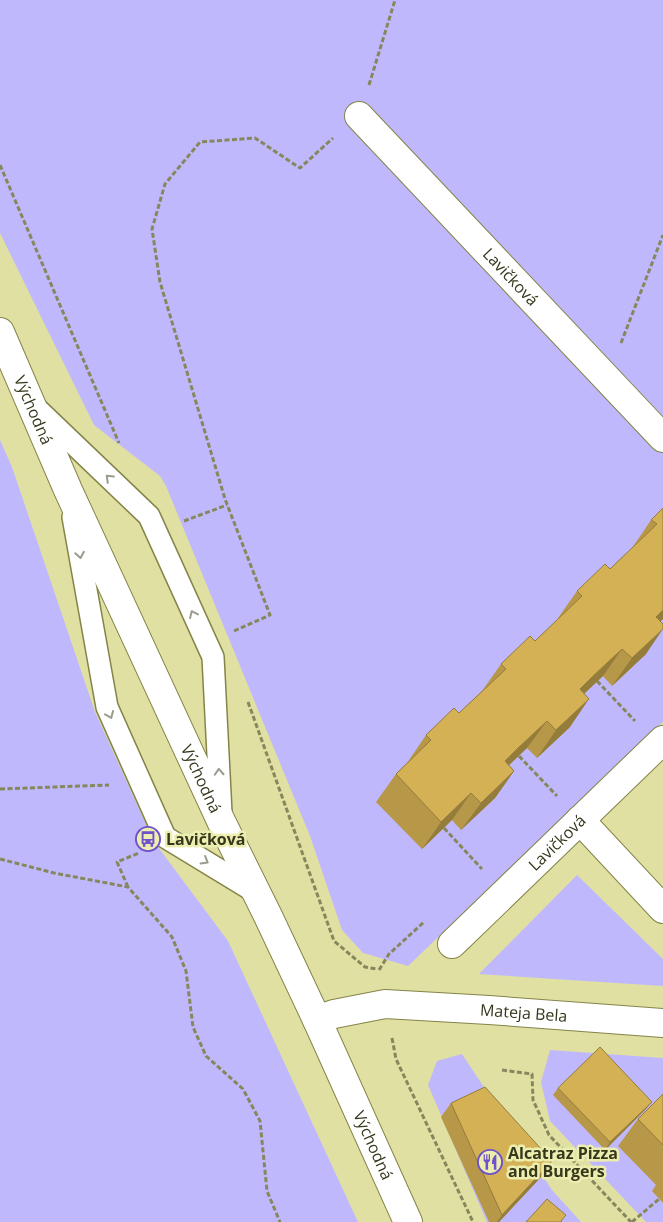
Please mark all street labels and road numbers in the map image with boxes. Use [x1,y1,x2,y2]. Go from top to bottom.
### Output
street label: Lavičková [478,243,543,310]
street label: Východná [9,372,58,448]
street label: Východná [176,741,227,816]
street label: Lavičková [523,810,590,875]
street label: Mateja Bela [480,999,568,1027]
street label: Východná [348,1107,398,1183]

